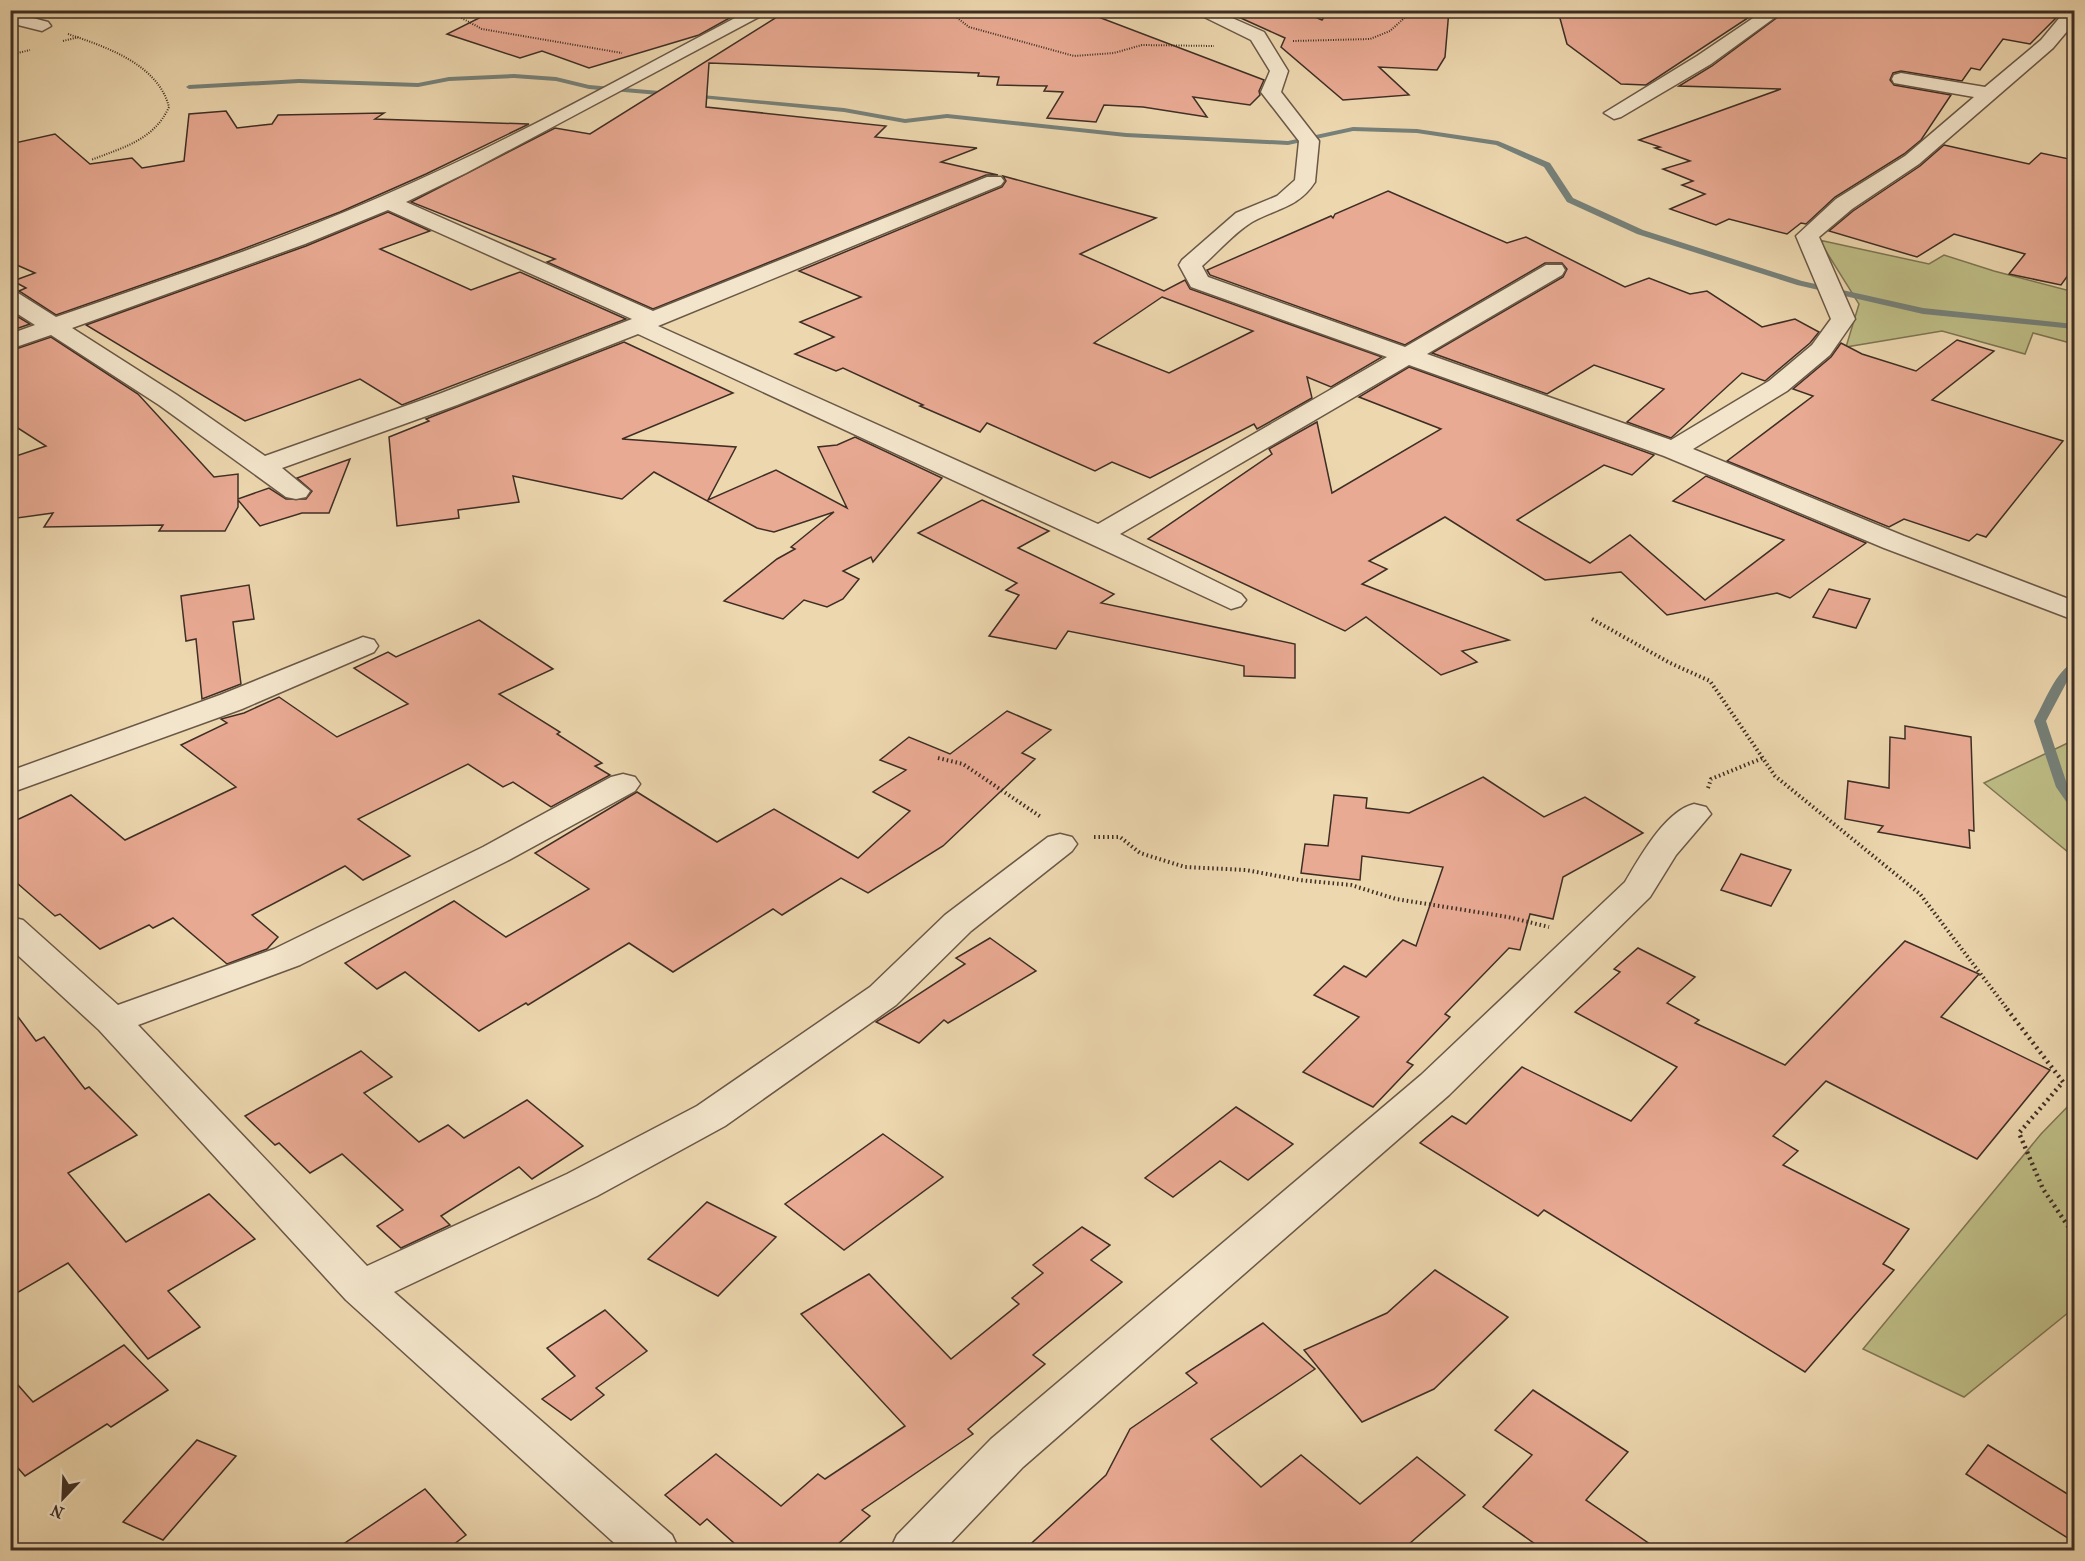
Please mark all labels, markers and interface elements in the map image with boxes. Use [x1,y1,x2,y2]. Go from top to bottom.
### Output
north arrow [33,1468,93,1528]
text: N [47,1500,67,1522]

